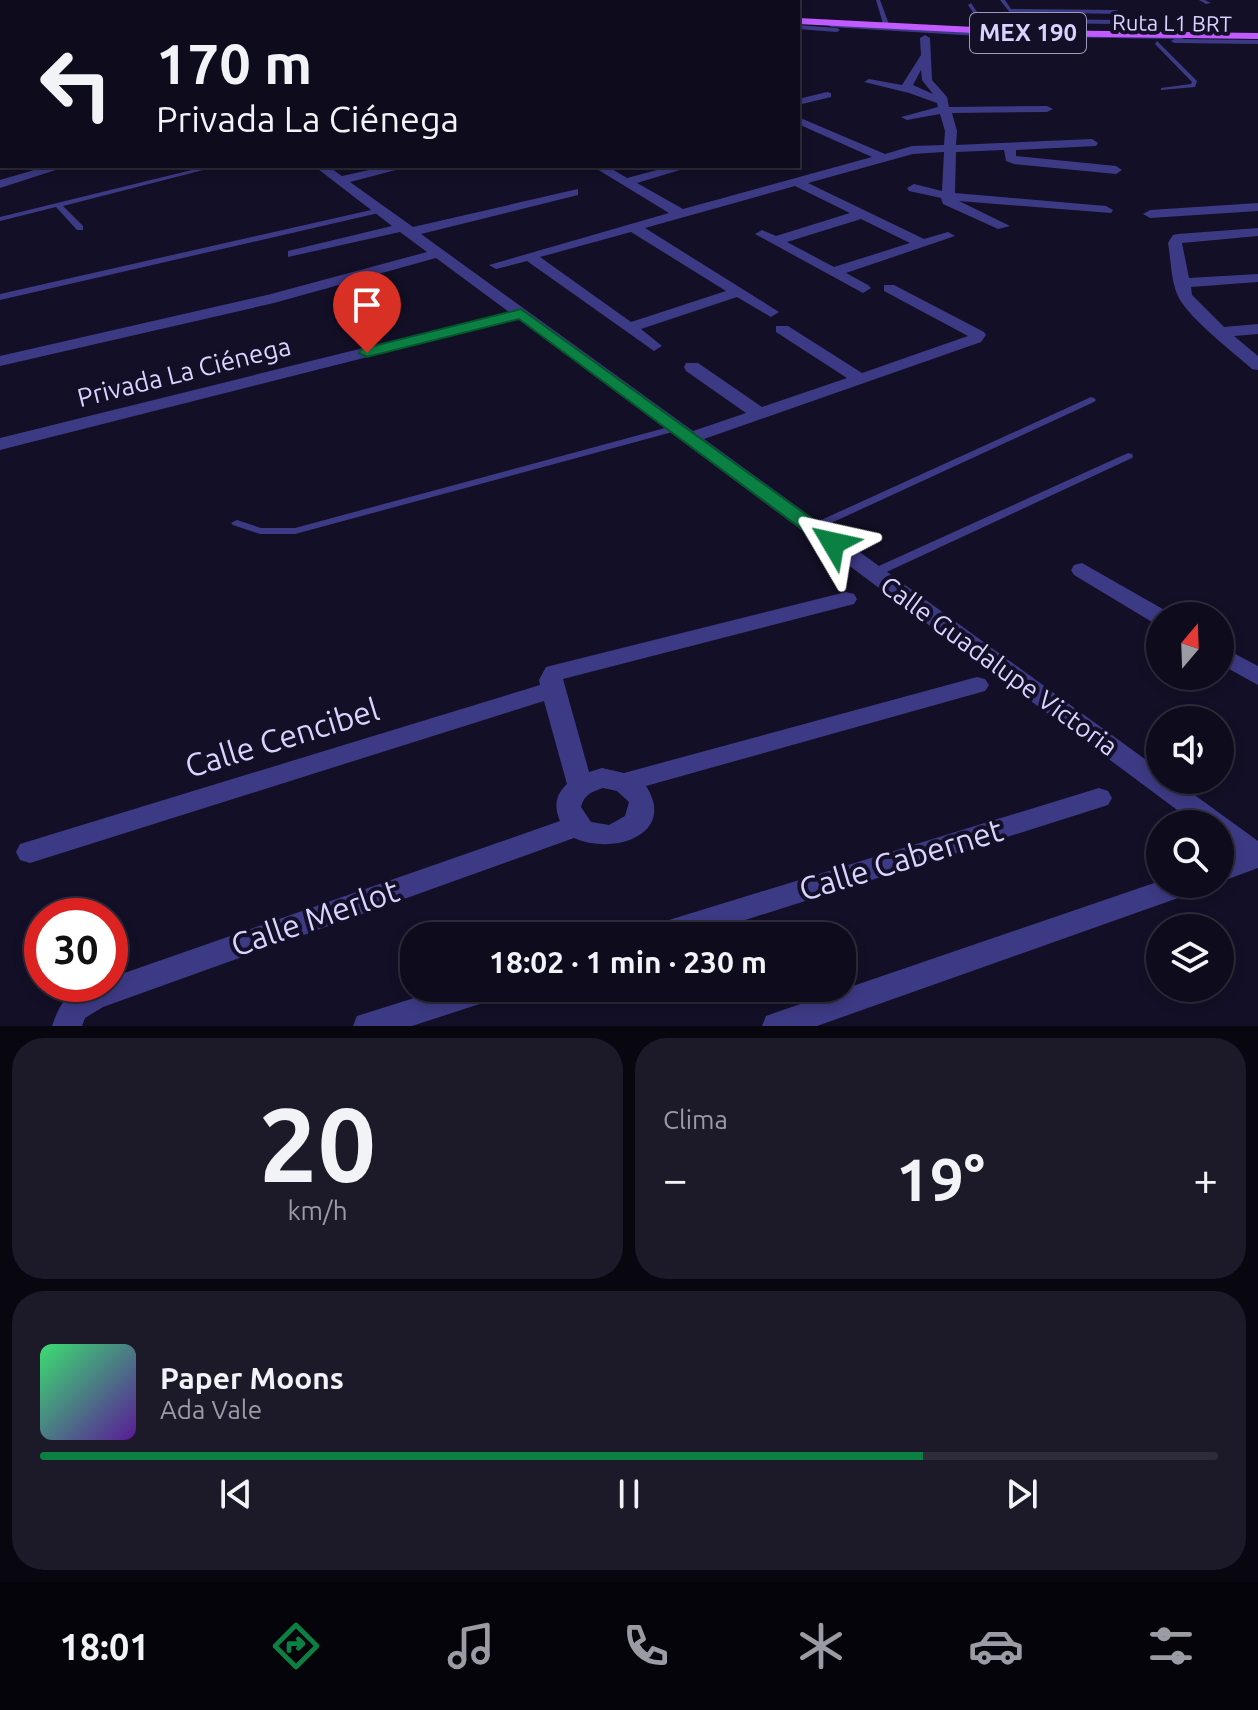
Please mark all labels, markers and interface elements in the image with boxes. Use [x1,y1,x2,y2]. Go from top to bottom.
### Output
street label: Ruta L1 BRT [1112,9,1232,36]
road number: MEX 190 [970,13,1086,53]
icon: left [24,32,128,136]
text: 170 m [156,32,312,95]
text: Privada La Ciénega [156,98,459,139]
pin [333,271,401,353]
icon: arrive [345,283,389,327]
street label: Privada La Ciénega [74,331,294,412]
position arrow [791,501,875,585]
street label: Calle Guadalupe Victoria [875,570,1123,761]
north arrow [1146,602,1234,690]
map controls [1146,602,1234,1002]
street label: Calle Cencibel [180,690,383,784]
button: sound [1146,706,1234,794]
button: search [1146,810,1234,898]
street label: Calle Cabernet [795,811,1007,907]
street label: Calle Merlot [226,871,404,963]
speed limit sign: 30 [24,898,128,1002]
button: layers [1146,914,1234,1002]
text: 18:02 · 1 min · 230 m [489,945,767,979]
text: 20 [259,1085,376,1202]
text: Clima [663,1105,728,1134]
text: 19° [896,1145,985,1212]
text: − [663,1154,688,1203]
text: + [1193,1154,1218,1203]
text: km/h [287,1196,348,1225]
text: Paper Moons [160,1361,344,1395]
text: Ada Vale [160,1395,262,1424]
icon: previous [214,1472,258,1516]
icon: pause [607,1472,651,1516]
icon: next [1000,1472,1044,1516]
icon: directions [268,1618,324,1674]
icon: music [443,1618,499,1674]
icon: phone [618,1618,674,1674]
icon: climate [793,1618,849,1674]
icon: car [968,1618,1024,1674]
icon: filters [1143,1618,1199,1674]
text: 18:01 [59,1626,150,1667]

